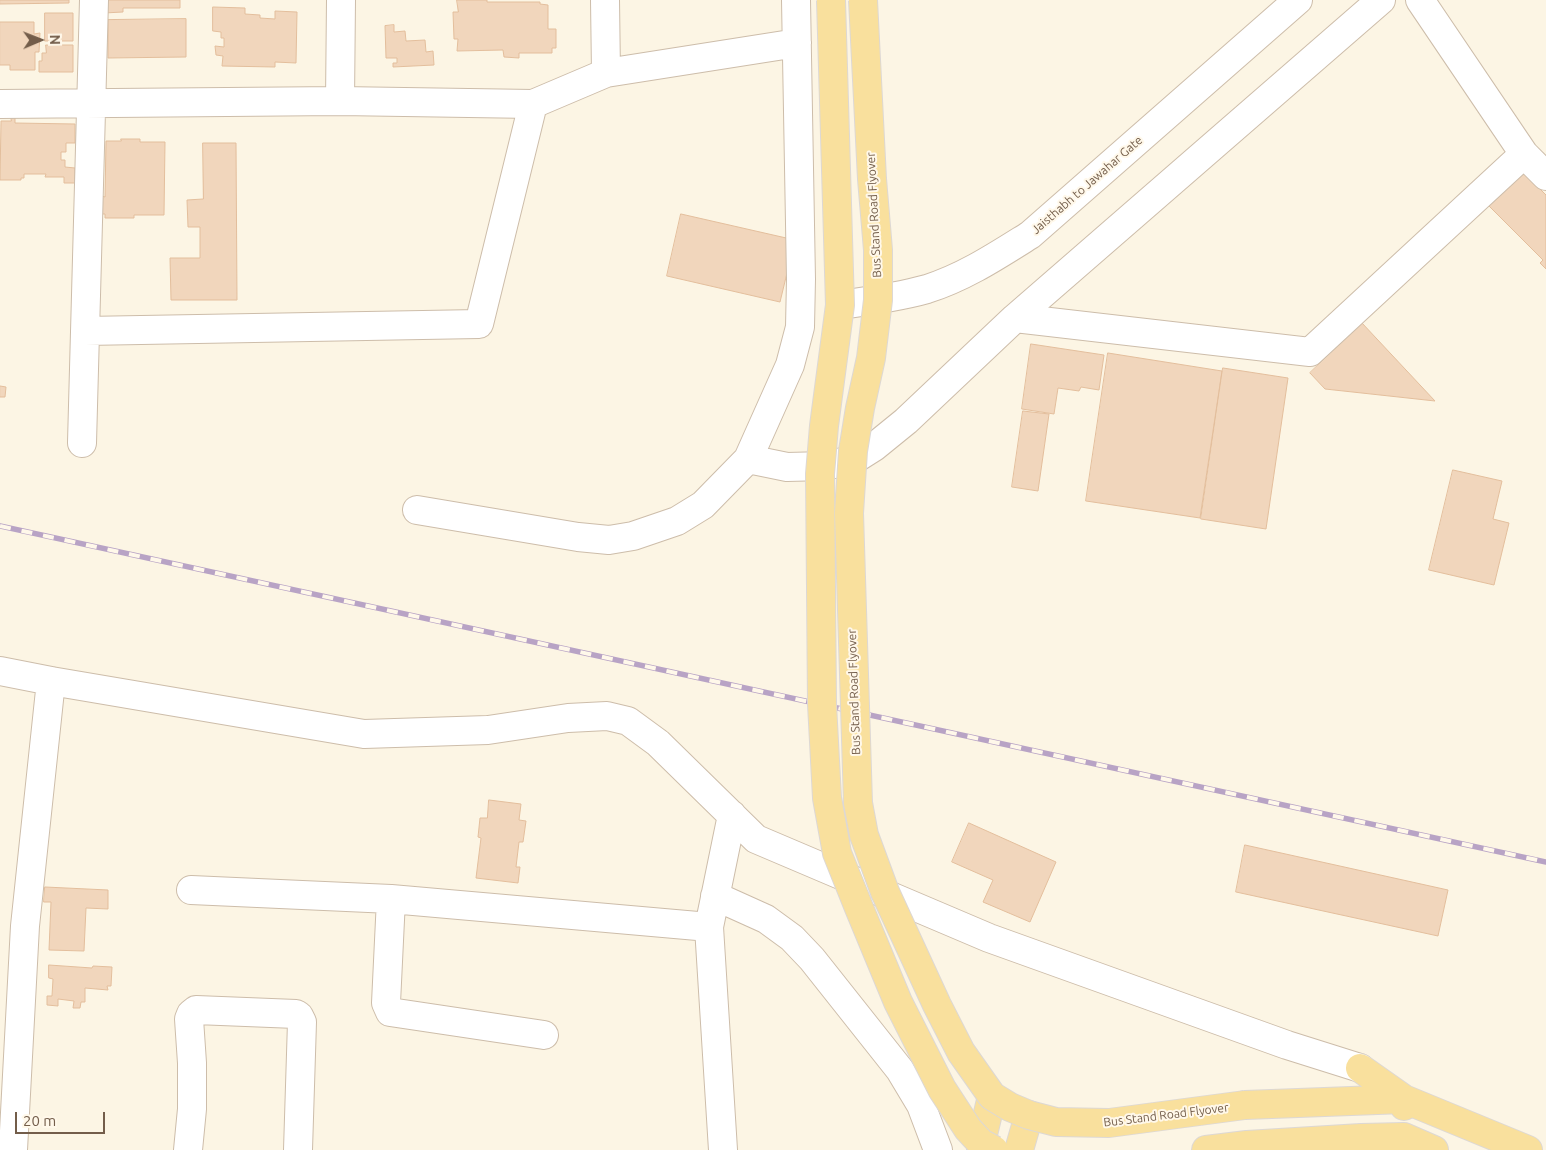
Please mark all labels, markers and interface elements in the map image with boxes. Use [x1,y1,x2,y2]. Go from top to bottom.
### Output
north arrow [15,15,65,65]
text: N [47,34,63,45]
street label: Jaisthabh to Jawahar Gate [1029,133,1145,237]
street label: Bus Stand Road Flyover [864,152,884,278]
street label: Bus Stand Road Flyover [845,629,863,755]
street label: Bus Stand Road Flyover [1103,1100,1229,1130]
scale bar [18,1102,108,1134]
text: 20 m [23,1112,56,1129]

